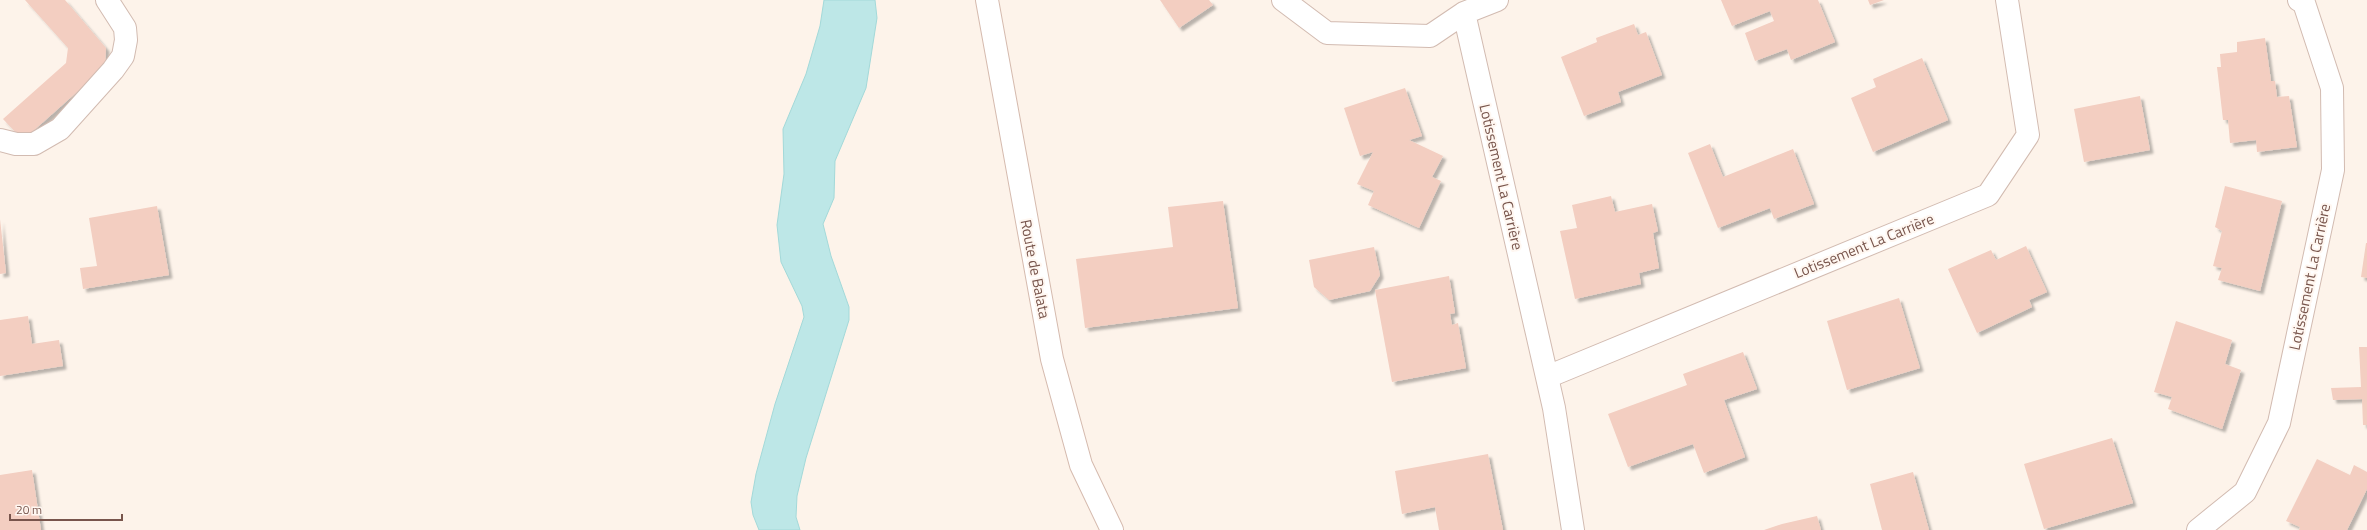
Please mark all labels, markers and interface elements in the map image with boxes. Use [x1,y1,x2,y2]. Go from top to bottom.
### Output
street label: Lotissement La Carrière [1473,102,1529,252]
street label: Lotissement La Carrière [2283,201,2336,352]
street label: Lotissement La Carrière [1790,207,1937,284]
street label: Route de Balata [1015,217,1056,321]
scale bar [10,496,122,522]
text: 20 m [16,500,42,519]

